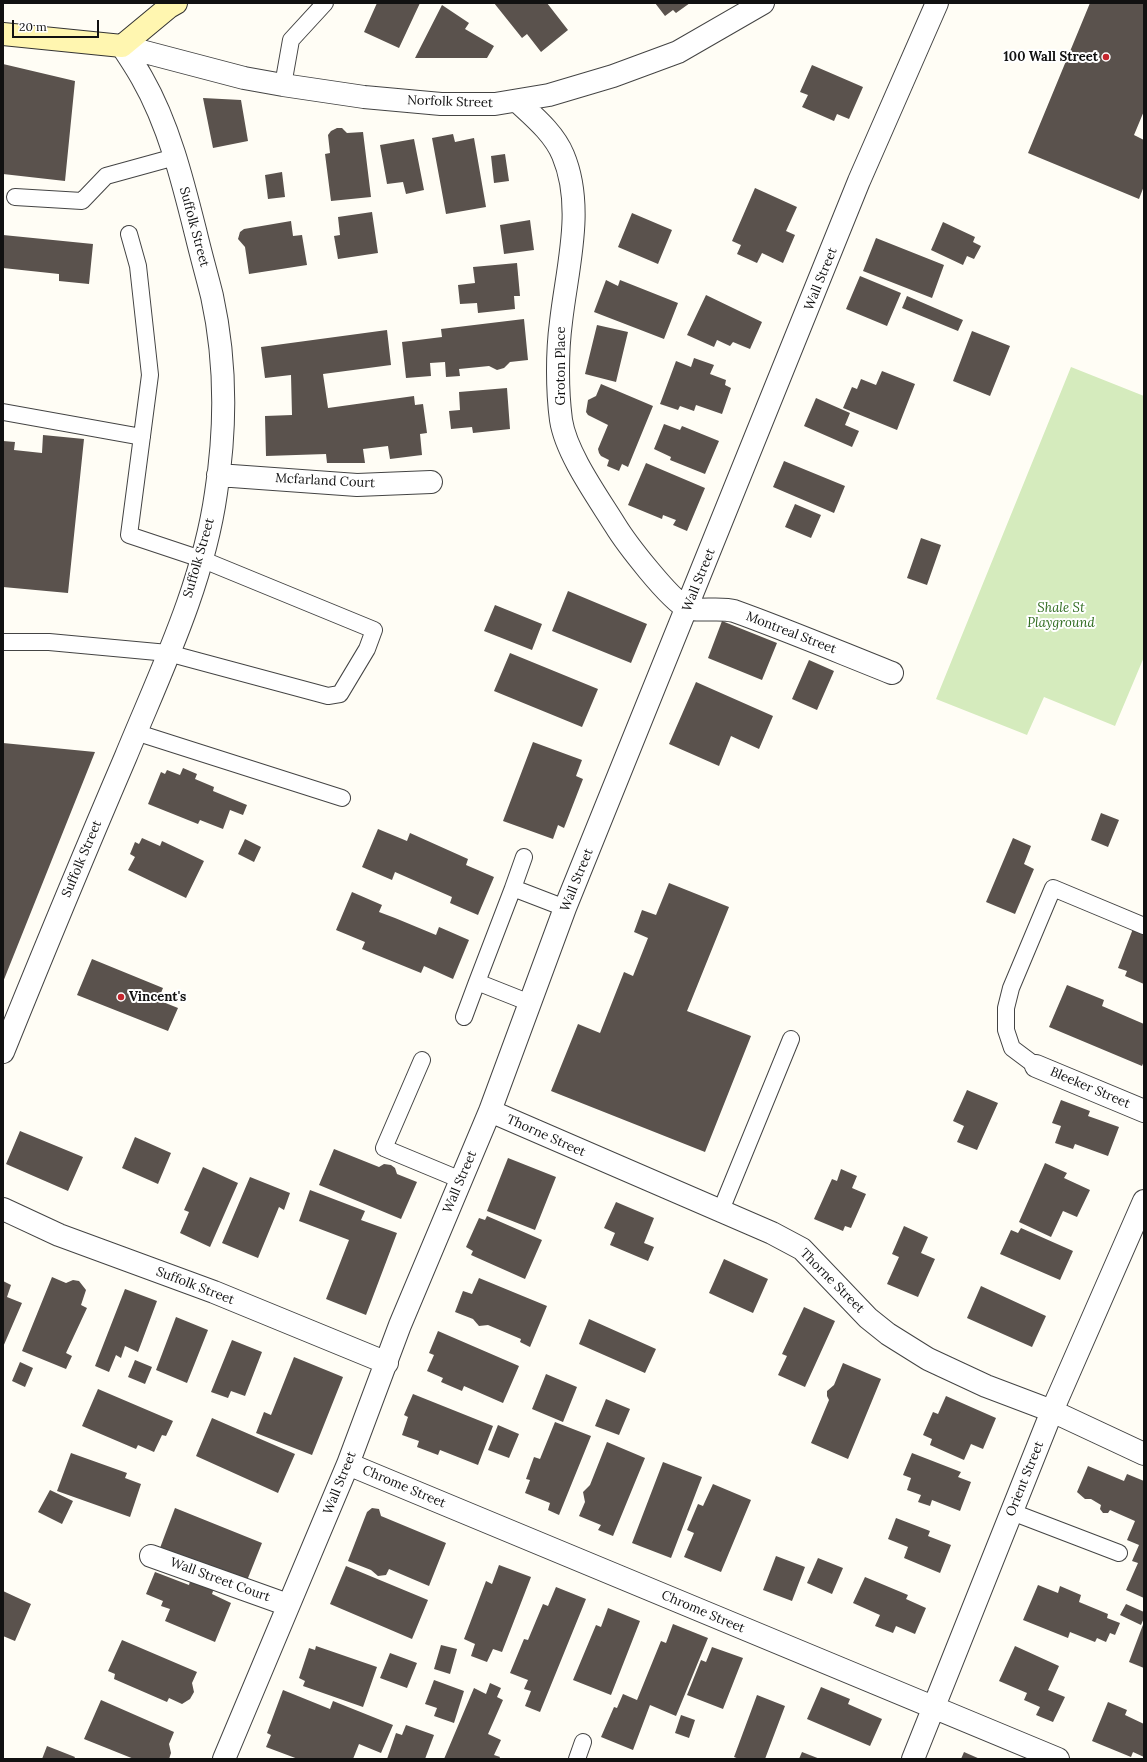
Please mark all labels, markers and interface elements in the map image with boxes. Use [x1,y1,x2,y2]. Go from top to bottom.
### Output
scale bar [14,12,101,38]
text: 20 m [19,19,47,34]
place label: 100 Wall Street [1004,49,1098,65]
marker: 100 Wall Street [1101,52,1111,62]
street label: Norfolk Street [407,93,493,111]
street label: Suffolk Street [176,185,212,269]
street label: Wall Street [801,245,841,313]
street label: Groton Place [553,327,569,405]
street label: Mcfarland Court [275,471,375,491]
street label: Suffolk Street [180,516,218,600]
street label: Wall Street [679,546,719,614]
park label: Shale St Playground [1027,600,1095,631]
street label: Montreal Street [744,609,838,657]
street label: Suffolk Street [59,818,105,900]
street label: Wall Street [557,846,597,914]
place label: Vincent's [129,989,186,1005]
marker: Vincent's [116,992,126,1002]
street label: Bleeker Street [1048,1064,1132,1112]
street label: Thorne Street [504,1112,588,1160]
street label: Wall Street [440,1148,480,1216]
street label: Thorne Street [797,1246,867,1316]
street label: Suffolk Street [154,1264,236,1308]
street label: Orient Street [1003,1439,1047,1519]
street label: Wall Street [320,1449,360,1517]
street label: Chrome Street [360,1462,448,1512]
street label: Wall Street Court [168,1555,272,1605]
street label: Chrome Street [659,1587,747,1637]

